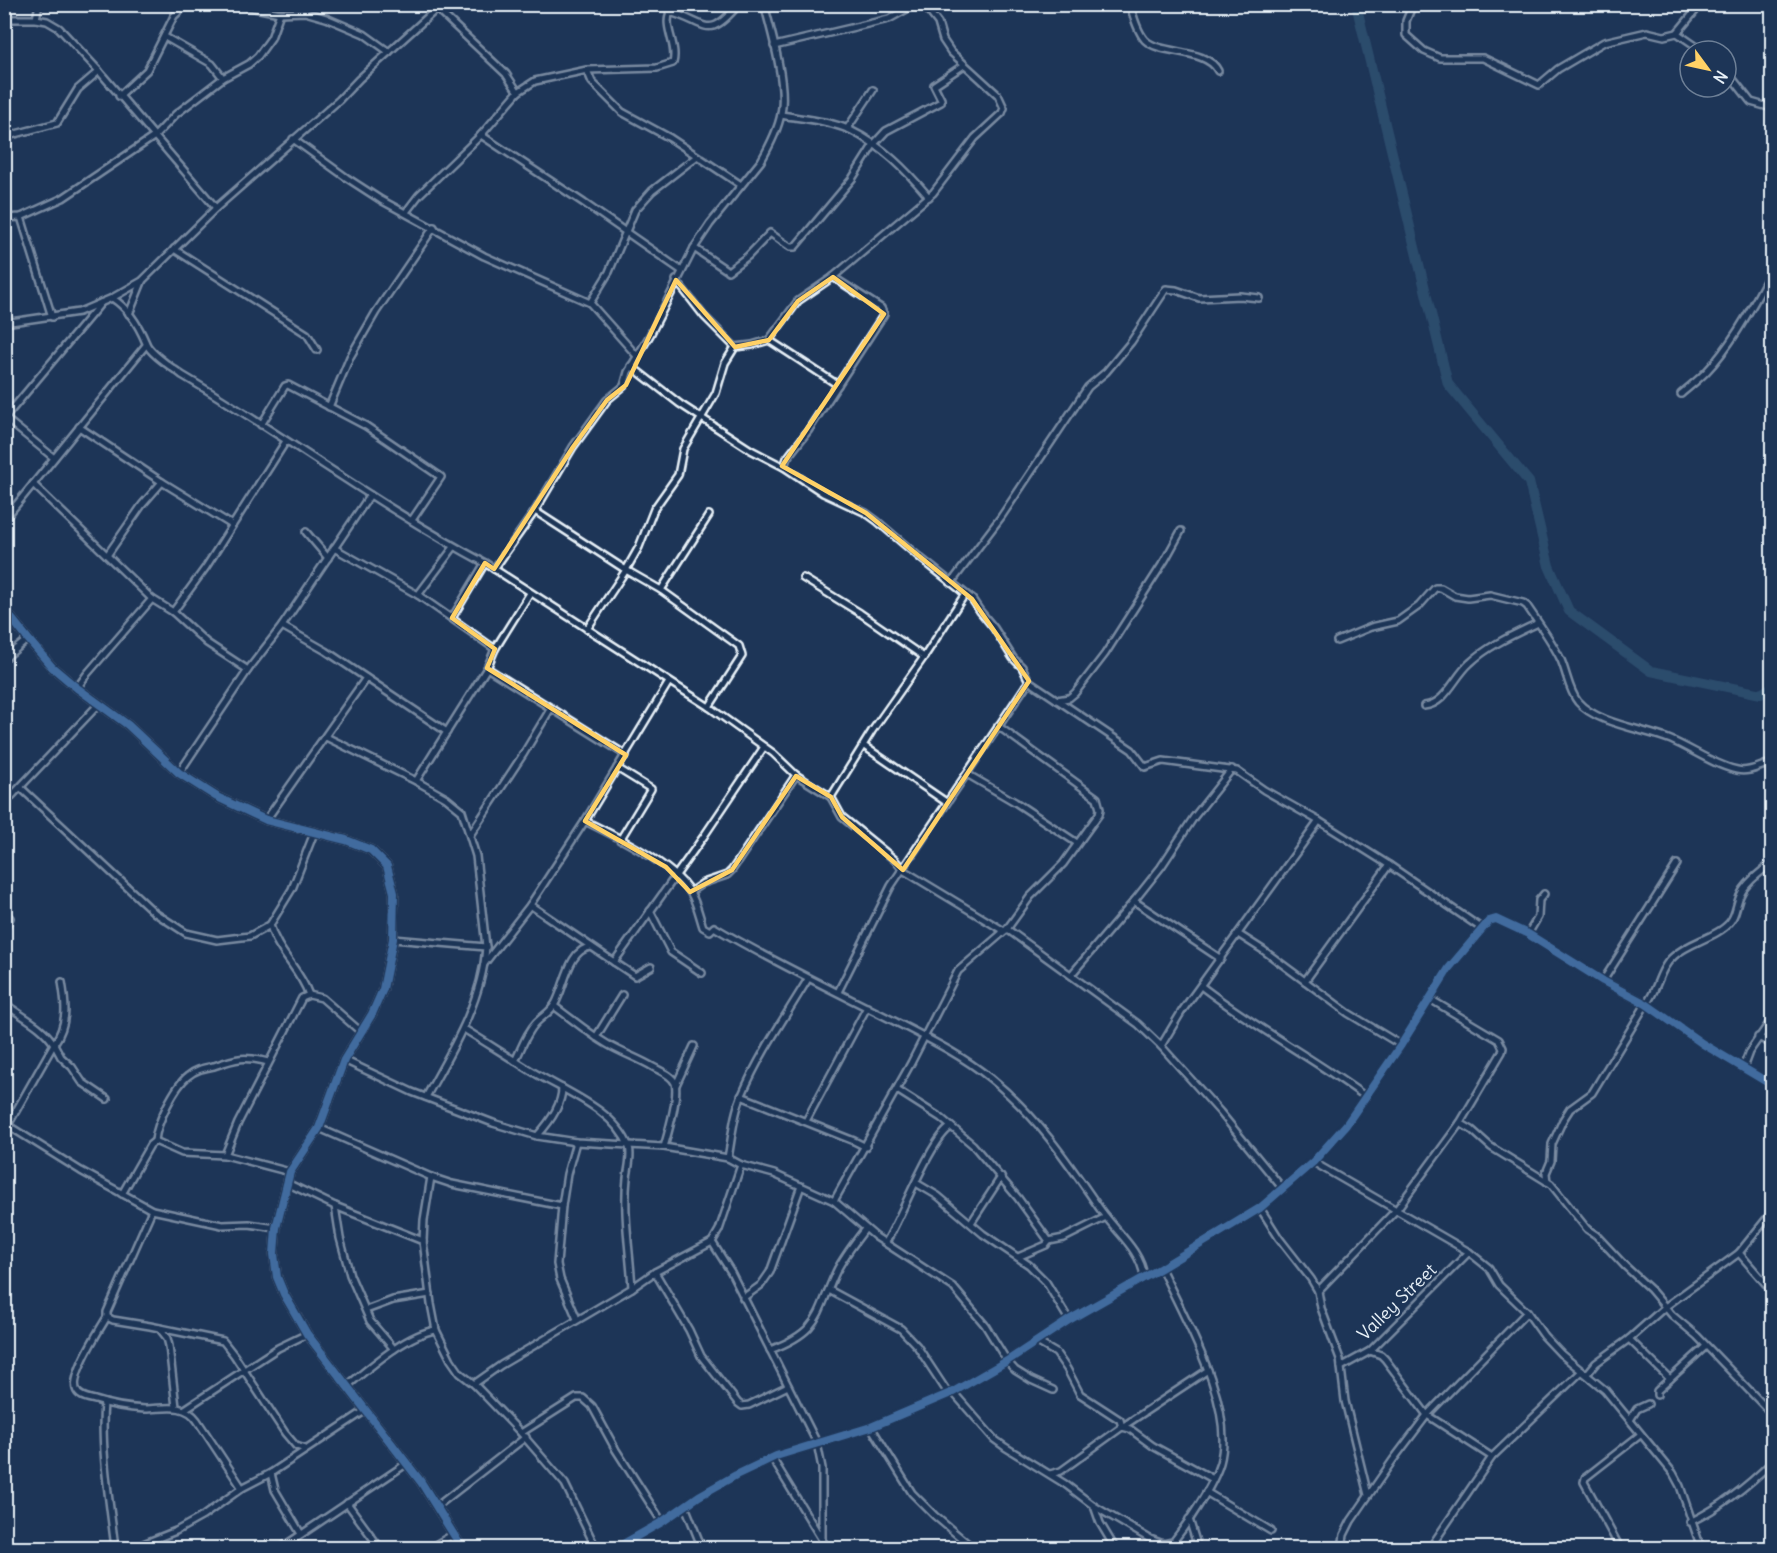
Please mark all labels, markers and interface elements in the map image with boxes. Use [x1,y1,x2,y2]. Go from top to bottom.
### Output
north arrow [1678,39,1738,99]
text: N [1709,67,1732,87]
street label: Valley Street [1352,1258,1441,1345]

